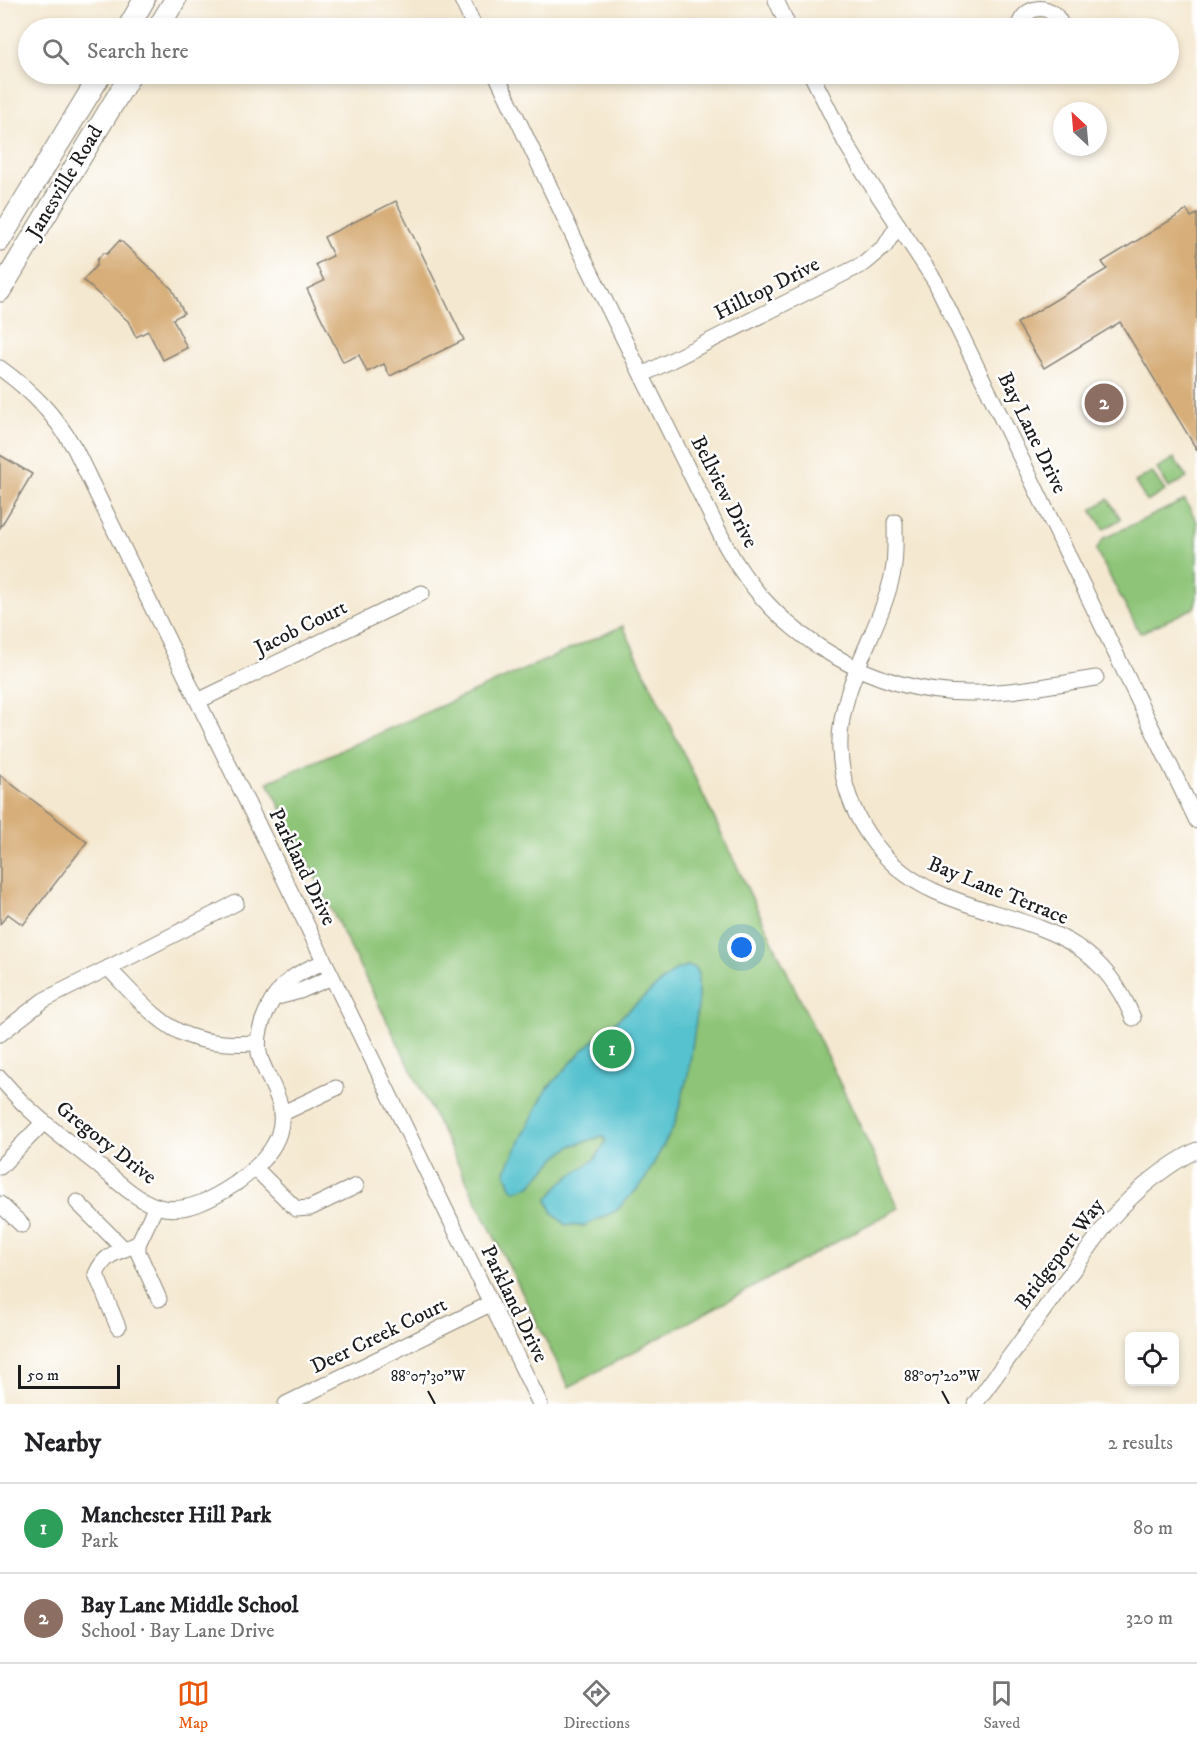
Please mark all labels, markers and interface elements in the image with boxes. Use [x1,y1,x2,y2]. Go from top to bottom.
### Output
search box [18,18,1179,84]
icon: search [39,35,72,68]
text: Search here [87,38,189,65]
north arrow [1053,102,1107,156]
street label: Janesville Road [20,120,109,245]
street label: Hilltop Drive [710,251,824,327]
street label: Bay Lane Drive [991,368,1073,498]
pin: 2 [1084,380,1124,426]
street label: Bellview Drive [685,432,764,553]
street label: Jacob Court [249,594,352,662]
street label: Parkland Drive [262,804,342,930]
street label: Bay Lane Terrace [924,851,1072,931]
your location [727,933,756,962]
pin: 1 [592,1026,632,1072]
street label: Gregory Drive [50,1096,162,1191]
street label: Bridgeport Way [1010,1193,1111,1315]
street label: Parkland Drive [474,1241,554,1367]
street label: Deer Creek Court [307,1292,452,1380]
map controls [1125,1332,1179,1386]
button: locate [1125,1332,1179,1386]
scale bar [18,1362,120,1390]
text: 50 m [27,1365,59,1385]
text: 88°07'30"W [391,1367,466,1386]
text: 88°07'20"W [904,1367,980,1386]
text: Nearby [24,1427,101,1460]
text: 2 results [1108,1431,1173,1456]
text: Manchester Hill Park [81,1502,272,1529]
text: 1 [40,1516,47,1541]
text: 80 m [1133,1516,1173,1541]
text: Park [81,1529,118,1554]
text: Bay Lane Middle School [81,1592,298,1619]
text: 2 [39,1606,48,1631]
text: 320 m [1126,1606,1173,1631]
text: School · Bay Lane Drive [81,1619,275,1644]
tab: Map [177,1677,210,1733]
tab: Directions [563,1677,630,1733]
tab: Saved [983,1677,1020,1733]

